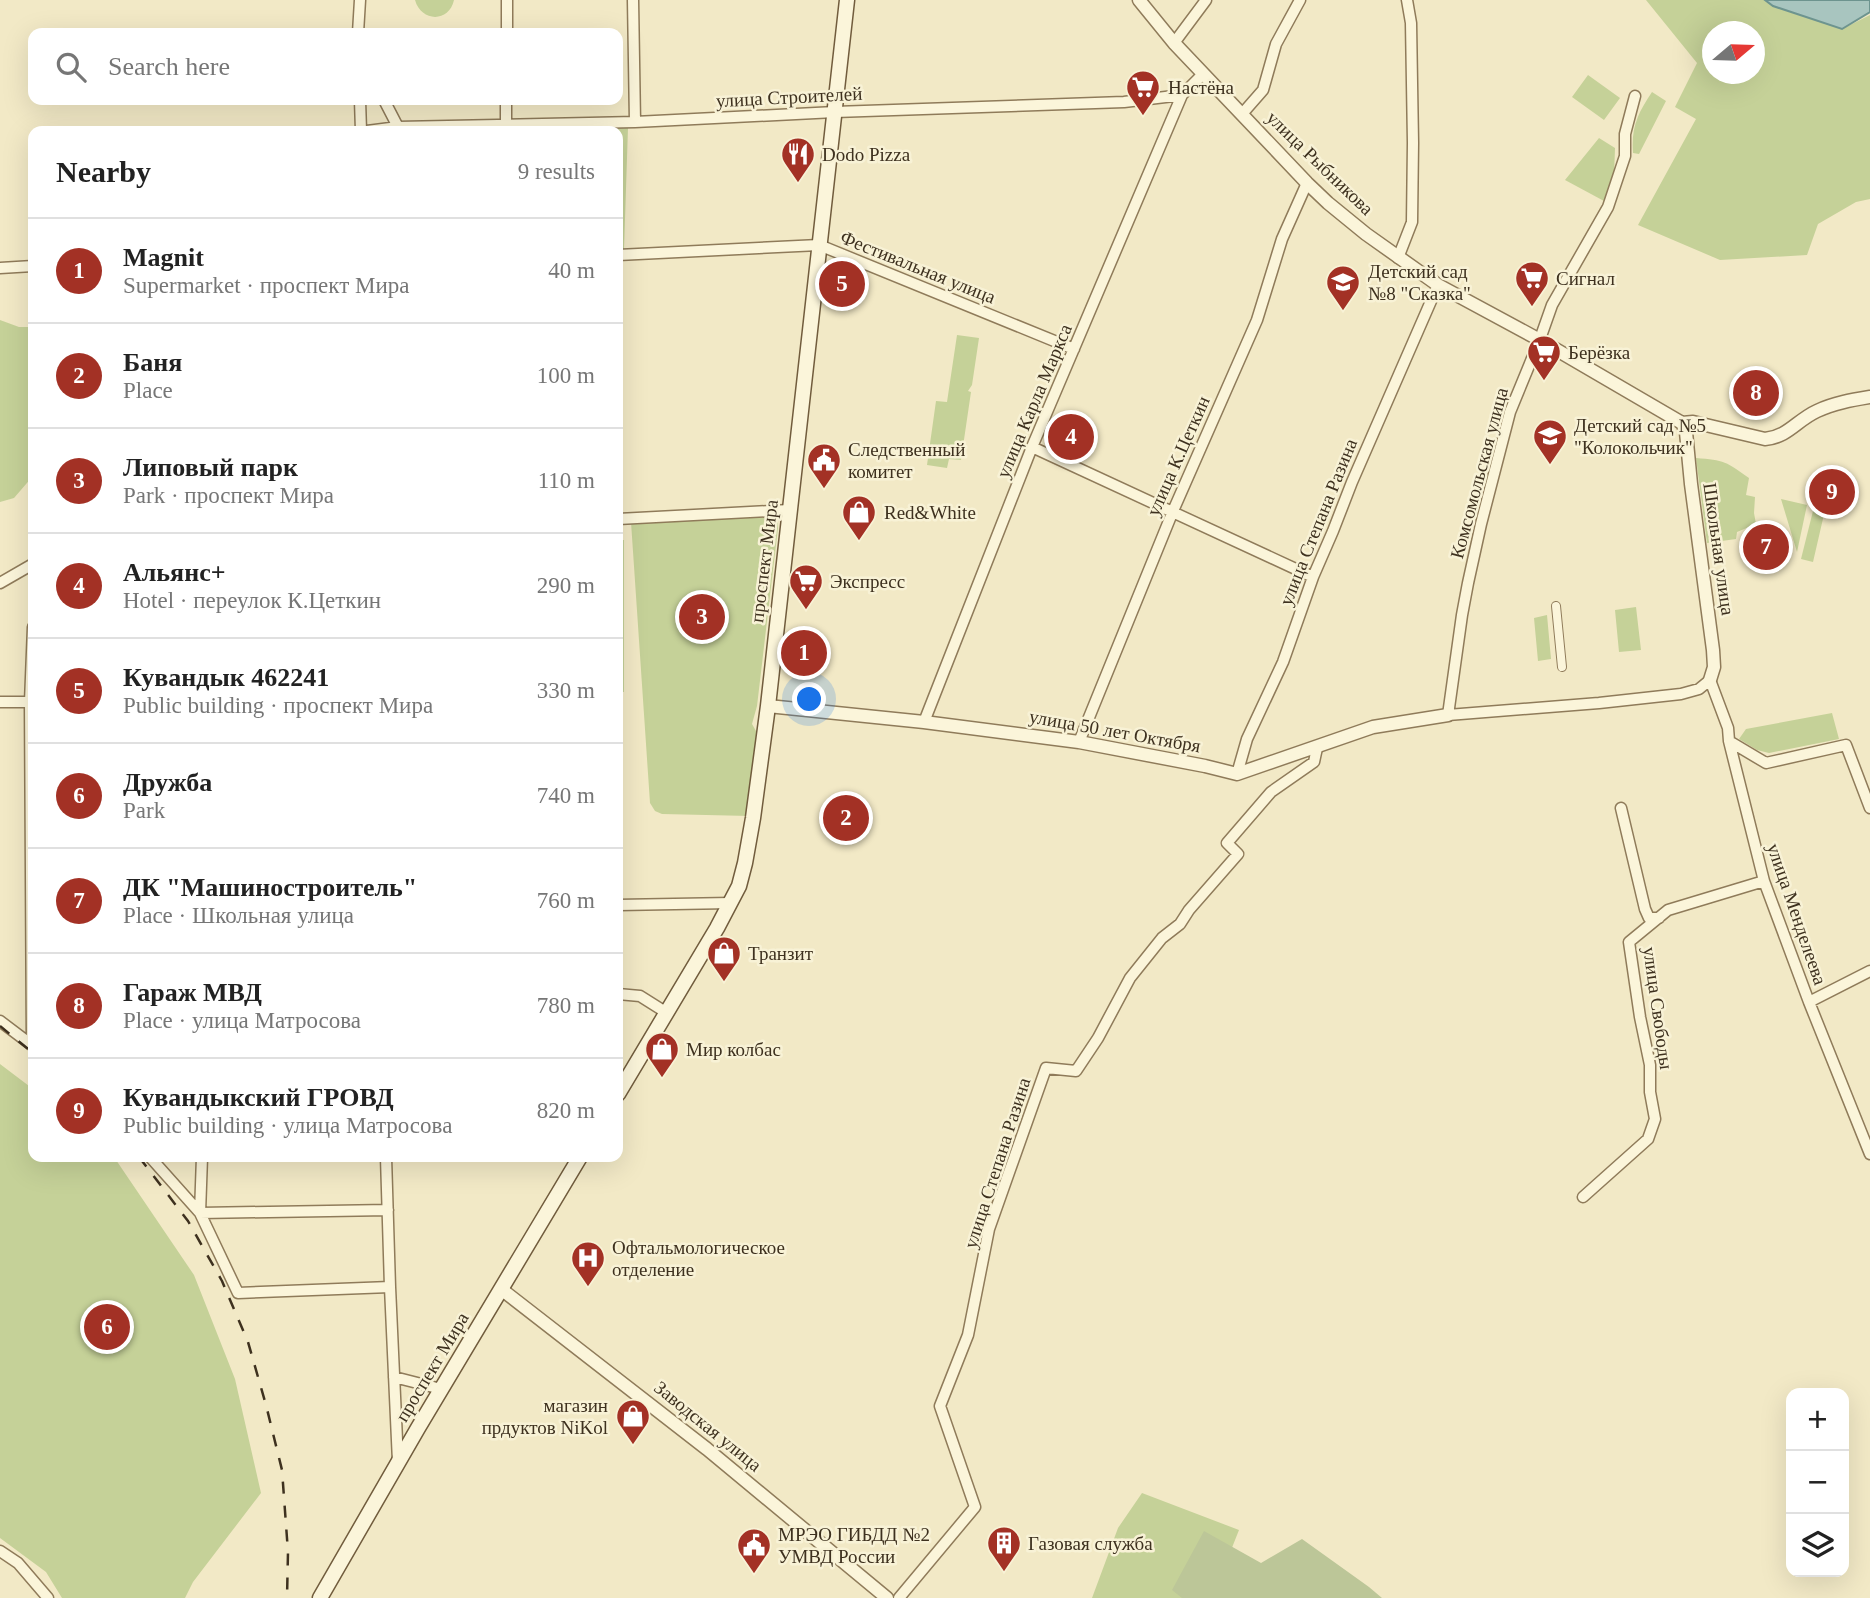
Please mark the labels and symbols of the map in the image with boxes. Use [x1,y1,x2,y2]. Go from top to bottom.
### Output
north arrow [1702,21,1765,84]
supermarket icon: Настёна [1124,68,1162,117]
place label: Настёна [1168,77,1234,98]
street label: улица Строителей [715,83,863,111]
street label: улица Рыбникова [1262,107,1378,220]
restaurant icon: Dodo Pizza [779,135,817,184]
place label: Dodo Pizza [822,144,911,165]
street label: Фестивальная улица [837,226,999,308]
pin: 5 [819,258,865,310]
supermarket icon: Сигнал [1513,259,1551,308]
place label: Детский сад №8 "Сказка" [1368,261,1471,304]
school or university icon: Детский сад №8 "Сказка" [1324,263,1362,312]
place label: Сигнал [1556,268,1615,289]
street label: улица Карла Маркса [992,320,1076,481]
supermarket icon: Берёзка [1525,333,1563,382]
place label: Берёзка [1568,342,1631,363]
pin: 8 [1733,367,1779,419]
street label: Комсомольская улица [1446,385,1512,561]
street label: улица К.Цеткин [1142,393,1214,519]
pin: 4 [1048,411,1094,463]
place label: Детский сад №5 "Колокольчик" [1574,415,1706,458]
school or university icon: Детский сад №5 "Колокольчик" [1531,417,1569,466]
street label: улица Степана Разина [1275,435,1361,608]
place label: Следственный комитет [848,439,965,482]
public building icon: Следственный комитет [805,441,843,490]
pin: 9 [1809,466,1855,518]
street label: Школьная улица [1699,481,1739,617]
shop icon: Red&White [840,493,878,542]
street label: проспект Мира [746,498,782,624]
place label: Red&White [884,502,976,523]
pin: 7 [1743,521,1789,573]
supermarket icon: Экспресс [787,562,825,611]
place label: Экспресс [830,571,905,592]
pin: 3 [679,591,725,643]
pin: 1 [781,627,827,679]
your location [792,682,826,716]
street label: улица 50 лет Октября [1028,706,1203,756]
pin: 2 [823,792,869,844]
street label: улица Менделеева [1763,840,1831,988]
shop icon: Транзит [705,934,743,983]
place label: Транзит [748,943,814,964]
street label: улица Свободы [1639,945,1677,1071]
shop icon: Мир колбас [643,1030,681,1079]
place label: Мир колбас [686,1039,781,1060]
street label: улица Степана Разина [960,1075,1035,1251]
place label: Офтальмологическое отделение [612,1237,785,1280]
hospital icon: Офтальмологическое отделение [569,1239,607,1288]
pin: 6 [84,1301,130,1353]
street label: проспект Мира [391,1308,473,1425]
street label: Заводская улица [650,1376,766,1476]
place label: магазин прдуктов NiKol [482,1395,608,1438]
shop icon: магазин прдуктов NiKol [614,1397,652,1446]
place label: МРЭО ГИБДД №2 УМВД России [778,1524,930,1567]
building icon: Газовая служба [985,1524,1023,1573]
public building icon: МРЭО ГИБДД №2 УМВД России [735,1526,773,1575]
place label: Газовая служба [1028,1533,1153,1554]

